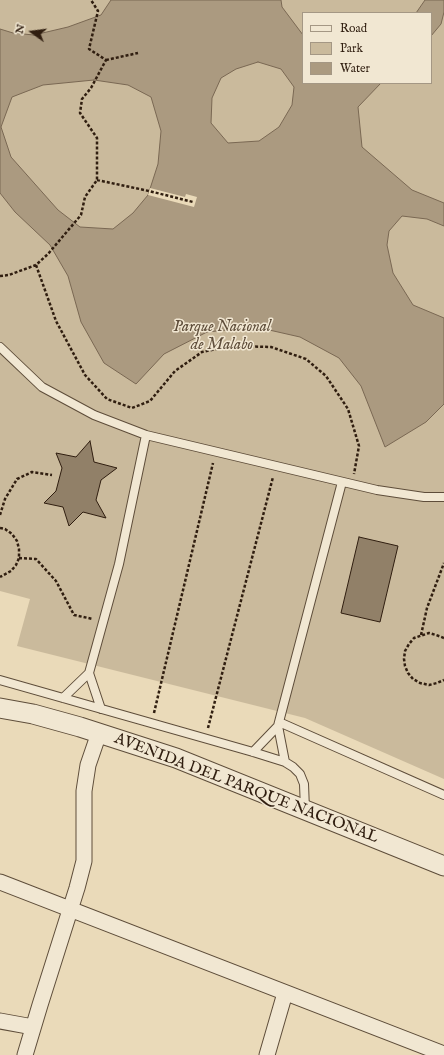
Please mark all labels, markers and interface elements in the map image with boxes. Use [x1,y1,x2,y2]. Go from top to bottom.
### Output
north arrow [12,12,52,52]
legend [302,12,432,84]
text: Road [340,21,367,36]
text: N [12,23,28,35]
text: Park [340,41,363,56]
text: Water [340,61,370,76]
park label: Parque Nacional de Malabo [173,318,271,356]
street label: AVENIDA DEL PARQUE NACIONAL [111,730,381,848]

